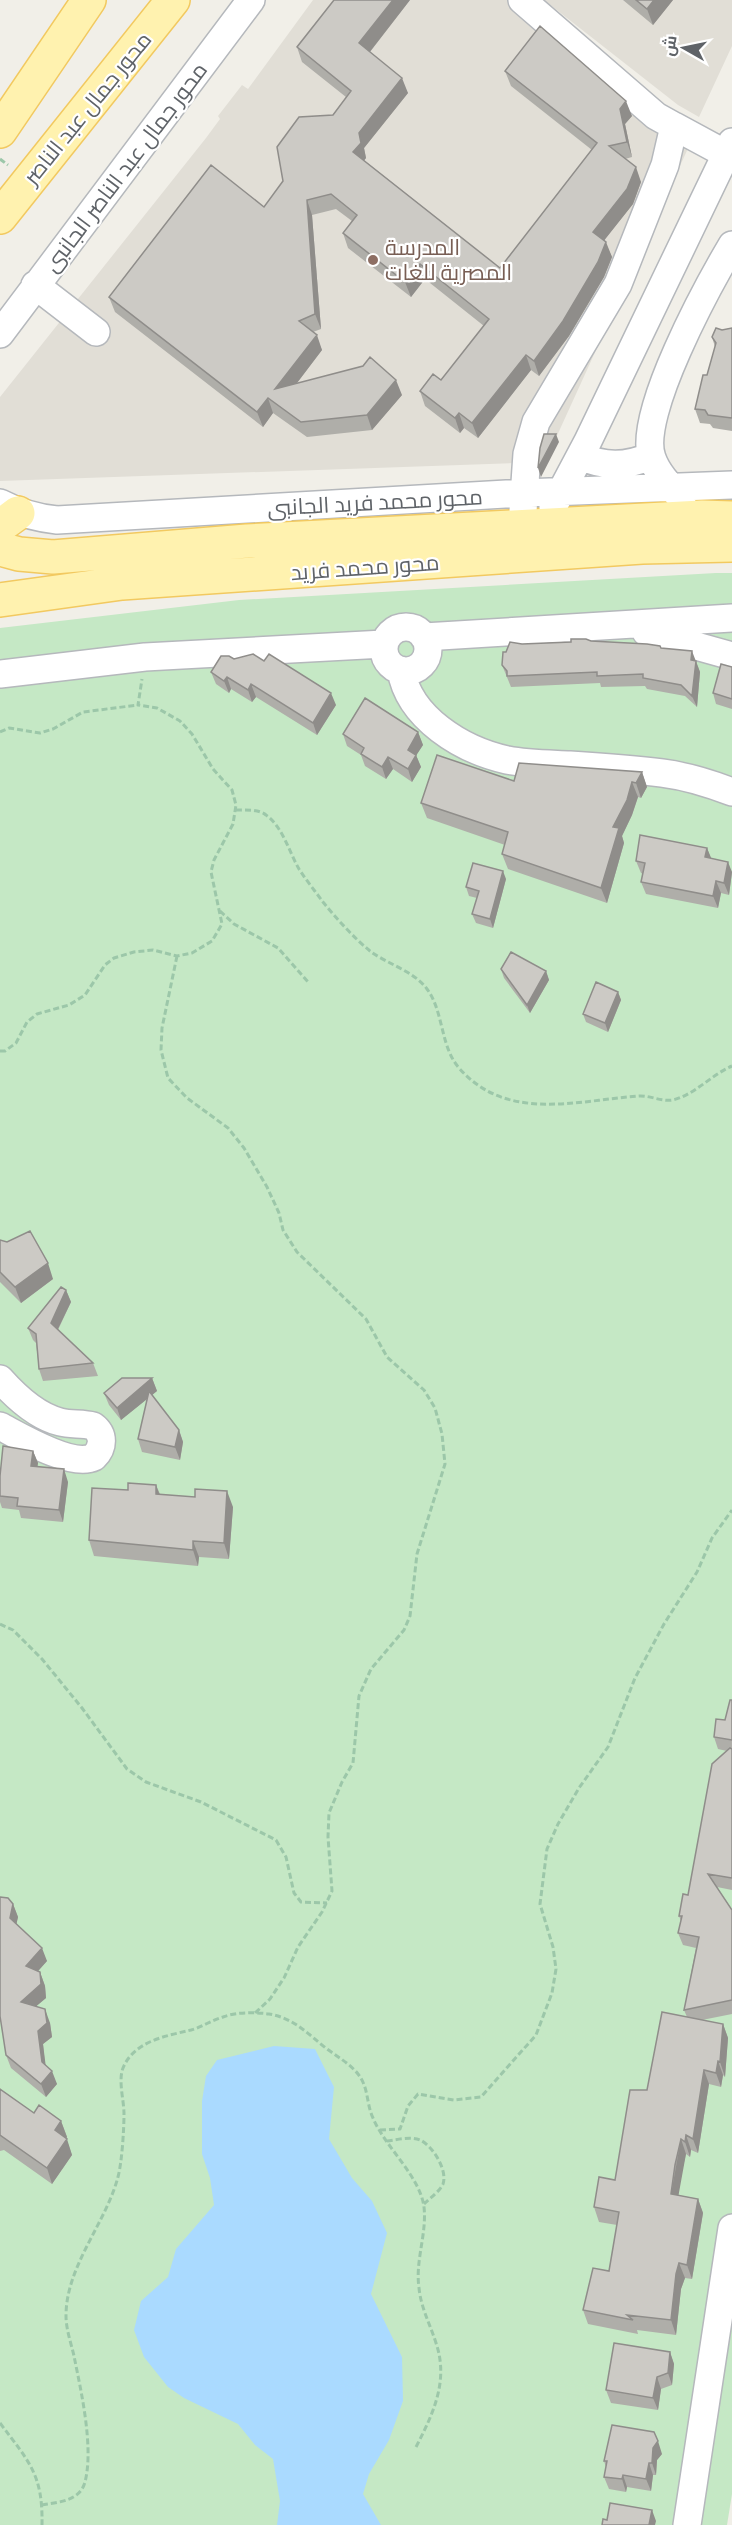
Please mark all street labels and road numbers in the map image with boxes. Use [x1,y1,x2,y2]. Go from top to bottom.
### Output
street label: محور جمال عبد الناصر [13,24,160,194]
street label: محور جمال عبد الناصر الجانبى [35,55,215,279]
street label: محور محمد فريد الجانبى [266,479,484,525]
street label: محور محمد فريد [290,545,440,589]

